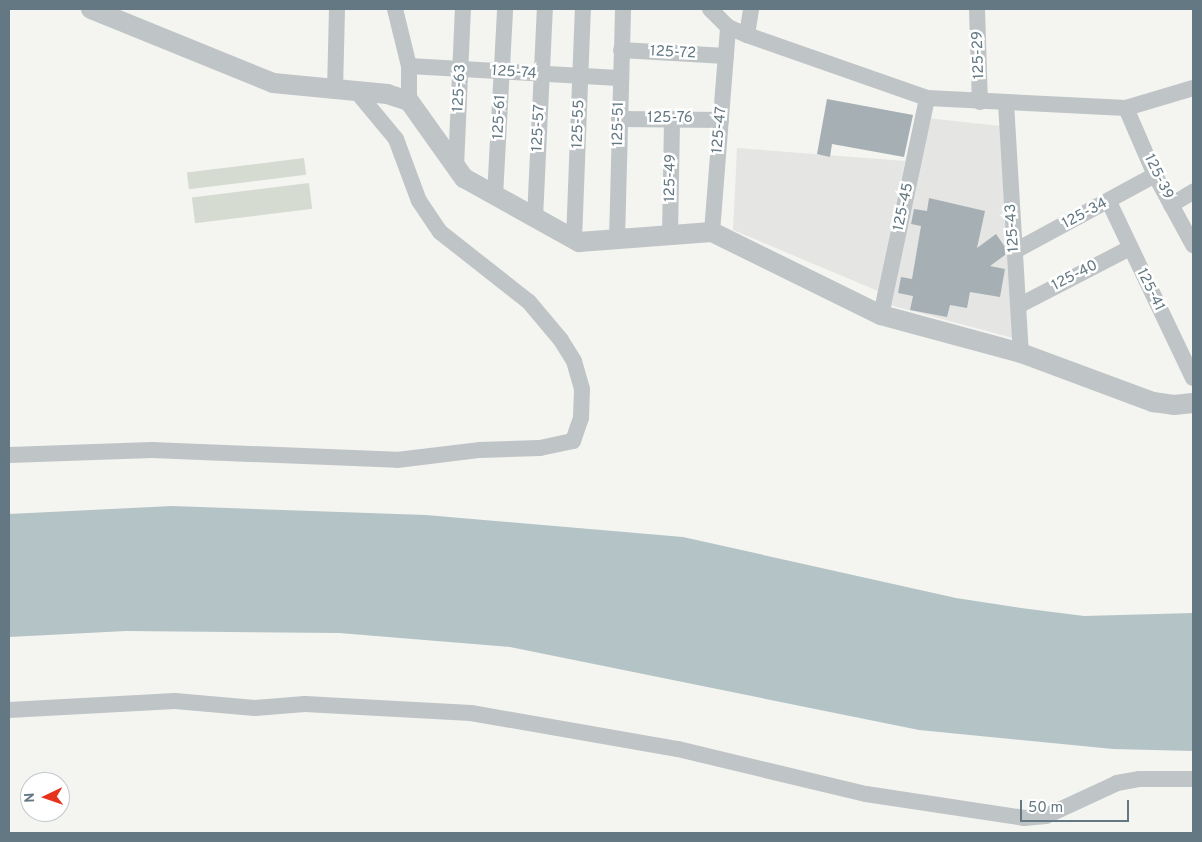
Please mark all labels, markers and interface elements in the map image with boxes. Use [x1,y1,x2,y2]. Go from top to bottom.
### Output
street label: 125-29 [969,31,989,79]
street label: 125-72 [650,43,696,63]
street label: 125-74 [491,62,537,84]
street label: 125-63 [450,64,470,112]
street label: 125-61 [490,94,510,140]
street label: 125-55 [569,99,589,149]
street label: 125-51 [610,101,628,147]
street label: 125-57 [529,104,549,152]
street label: 125-47 [709,106,731,154]
street label: 125-76 [647,110,693,128]
street label: 125-39 [1139,152,1177,202]
street label: 125-49 [662,154,680,202]
street label: 125-45 [890,181,918,233]
street label: 125-34 [1059,195,1111,233]
street label: 125-43 [1002,203,1024,253]
street label: 125-40 [1049,257,1101,295]
street label: 125-41 [1132,266,1168,314]
north arrow [20,772,70,822]
scale bar [1022,790,1131,822]
text: N [22,792,39,803]
text: 50 m [1028,799,1063,818]

